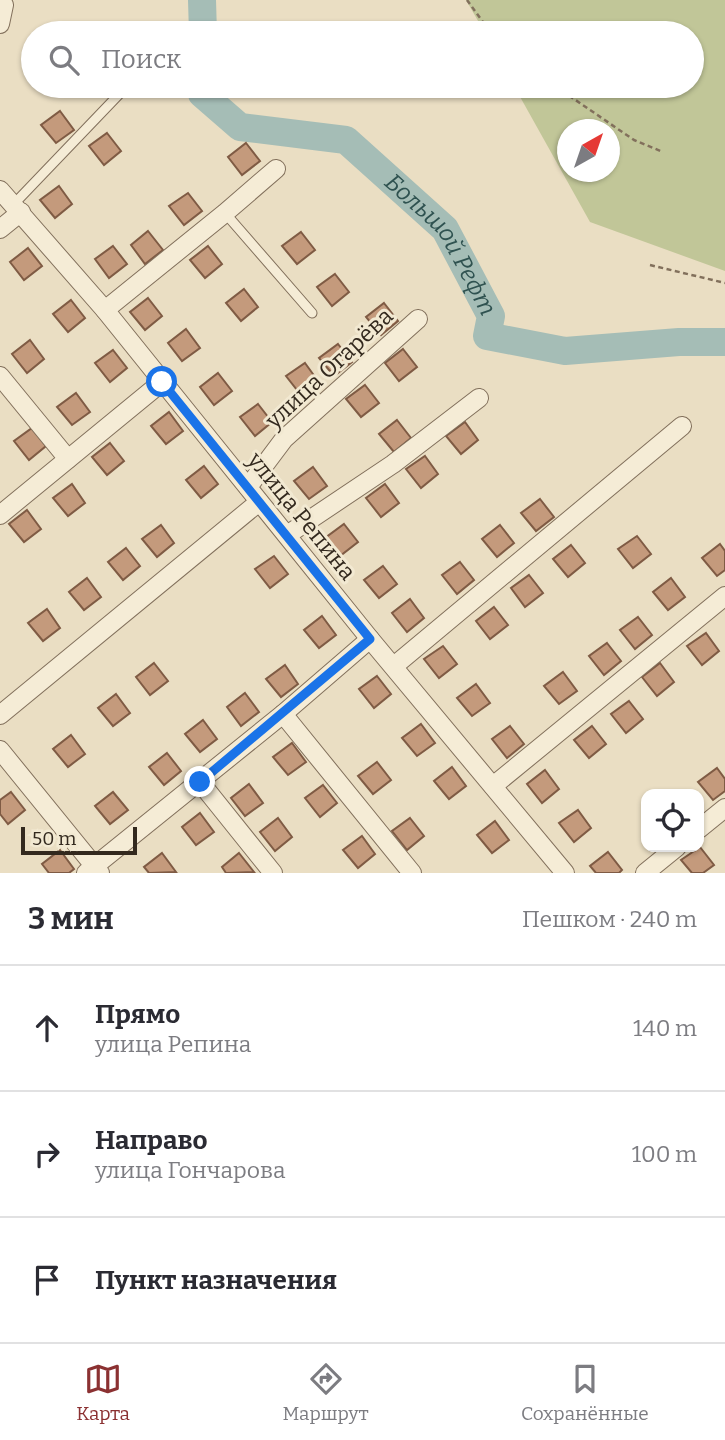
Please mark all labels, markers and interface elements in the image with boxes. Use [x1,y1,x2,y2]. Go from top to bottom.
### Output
search box [21,21,704,98]
icon: search [45,41,83,79]
text: Поиск [101,44,181,75]
north arrow [557,119,620,182]
water label: Большой Рефт [379,168,502,320]
street label: улица Огарёва [259,302,399,435]
route start [146,366,177,397]
street label: улица Репина [241,446,362,586]
route end [184,766,215,797]
map controls [641,789,704,852]
button: locate [641,789,704,852]
scale bar [21,824,136,856]
text: 50 m [32,827,76,850]
text: 3 мин [28,901,114,937]
text: Пешком · 240 m [522,905,697,933]
text: Прямо [95,999,180,1030]
icon: ahead [28,1009,66,1047]
text: 140 m [633,1014,697,1042]
text: улица Репина [95,1030,251,1058]
text: Направо [95,1125,208,1156]
icon: right [28,1135,66,1173]
text: 100 m [632,1140,697,1168]
text: улица Гончарова [95,1156,286,1184]
icon: arrive [28,1261,66,1299]
text: Пункт назначения [95,1265,337,1296]
tab: Карта [76,1360,130,1425]
tab: Маршрут [282,1360,369,1425]
tab: Сохранённые [521,1360,649,1425]

